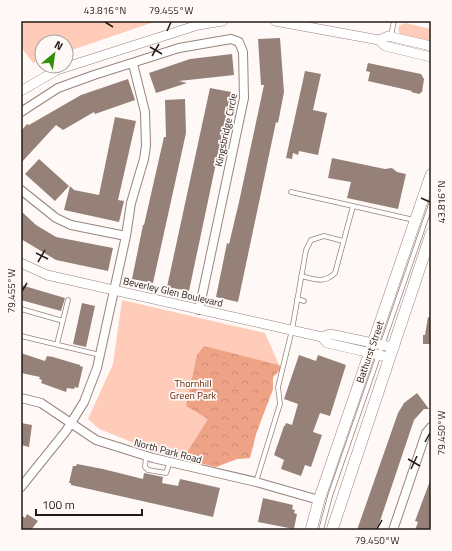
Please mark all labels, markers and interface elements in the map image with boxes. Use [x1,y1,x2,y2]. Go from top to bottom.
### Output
text: 43.816°N [84,3,126,18]
text: 79.455°W [149,3,193,18]
north arrow [34,34,74,74]
text: N [52,36,66,54]
street label: Kingsbridge Circle [211,92,241,168]
text: 43.816°N [434,181,449,223]
text: 79.455°W [4,269,19,313]
street label: Beverley Glen Boulevard [122,273,224,311]
street label: Bathurst Street [352,318,388,385]
park label: Thornhill Green Park [170,376,216,403]
text: 79.450°W [434,411,449,455]
street label: North Park Road [132,435,204,467]
scale bar [36,491,142,517]
text: 100 m [42,495,75,514]
text: 79.450°W [355,533,399,548]

